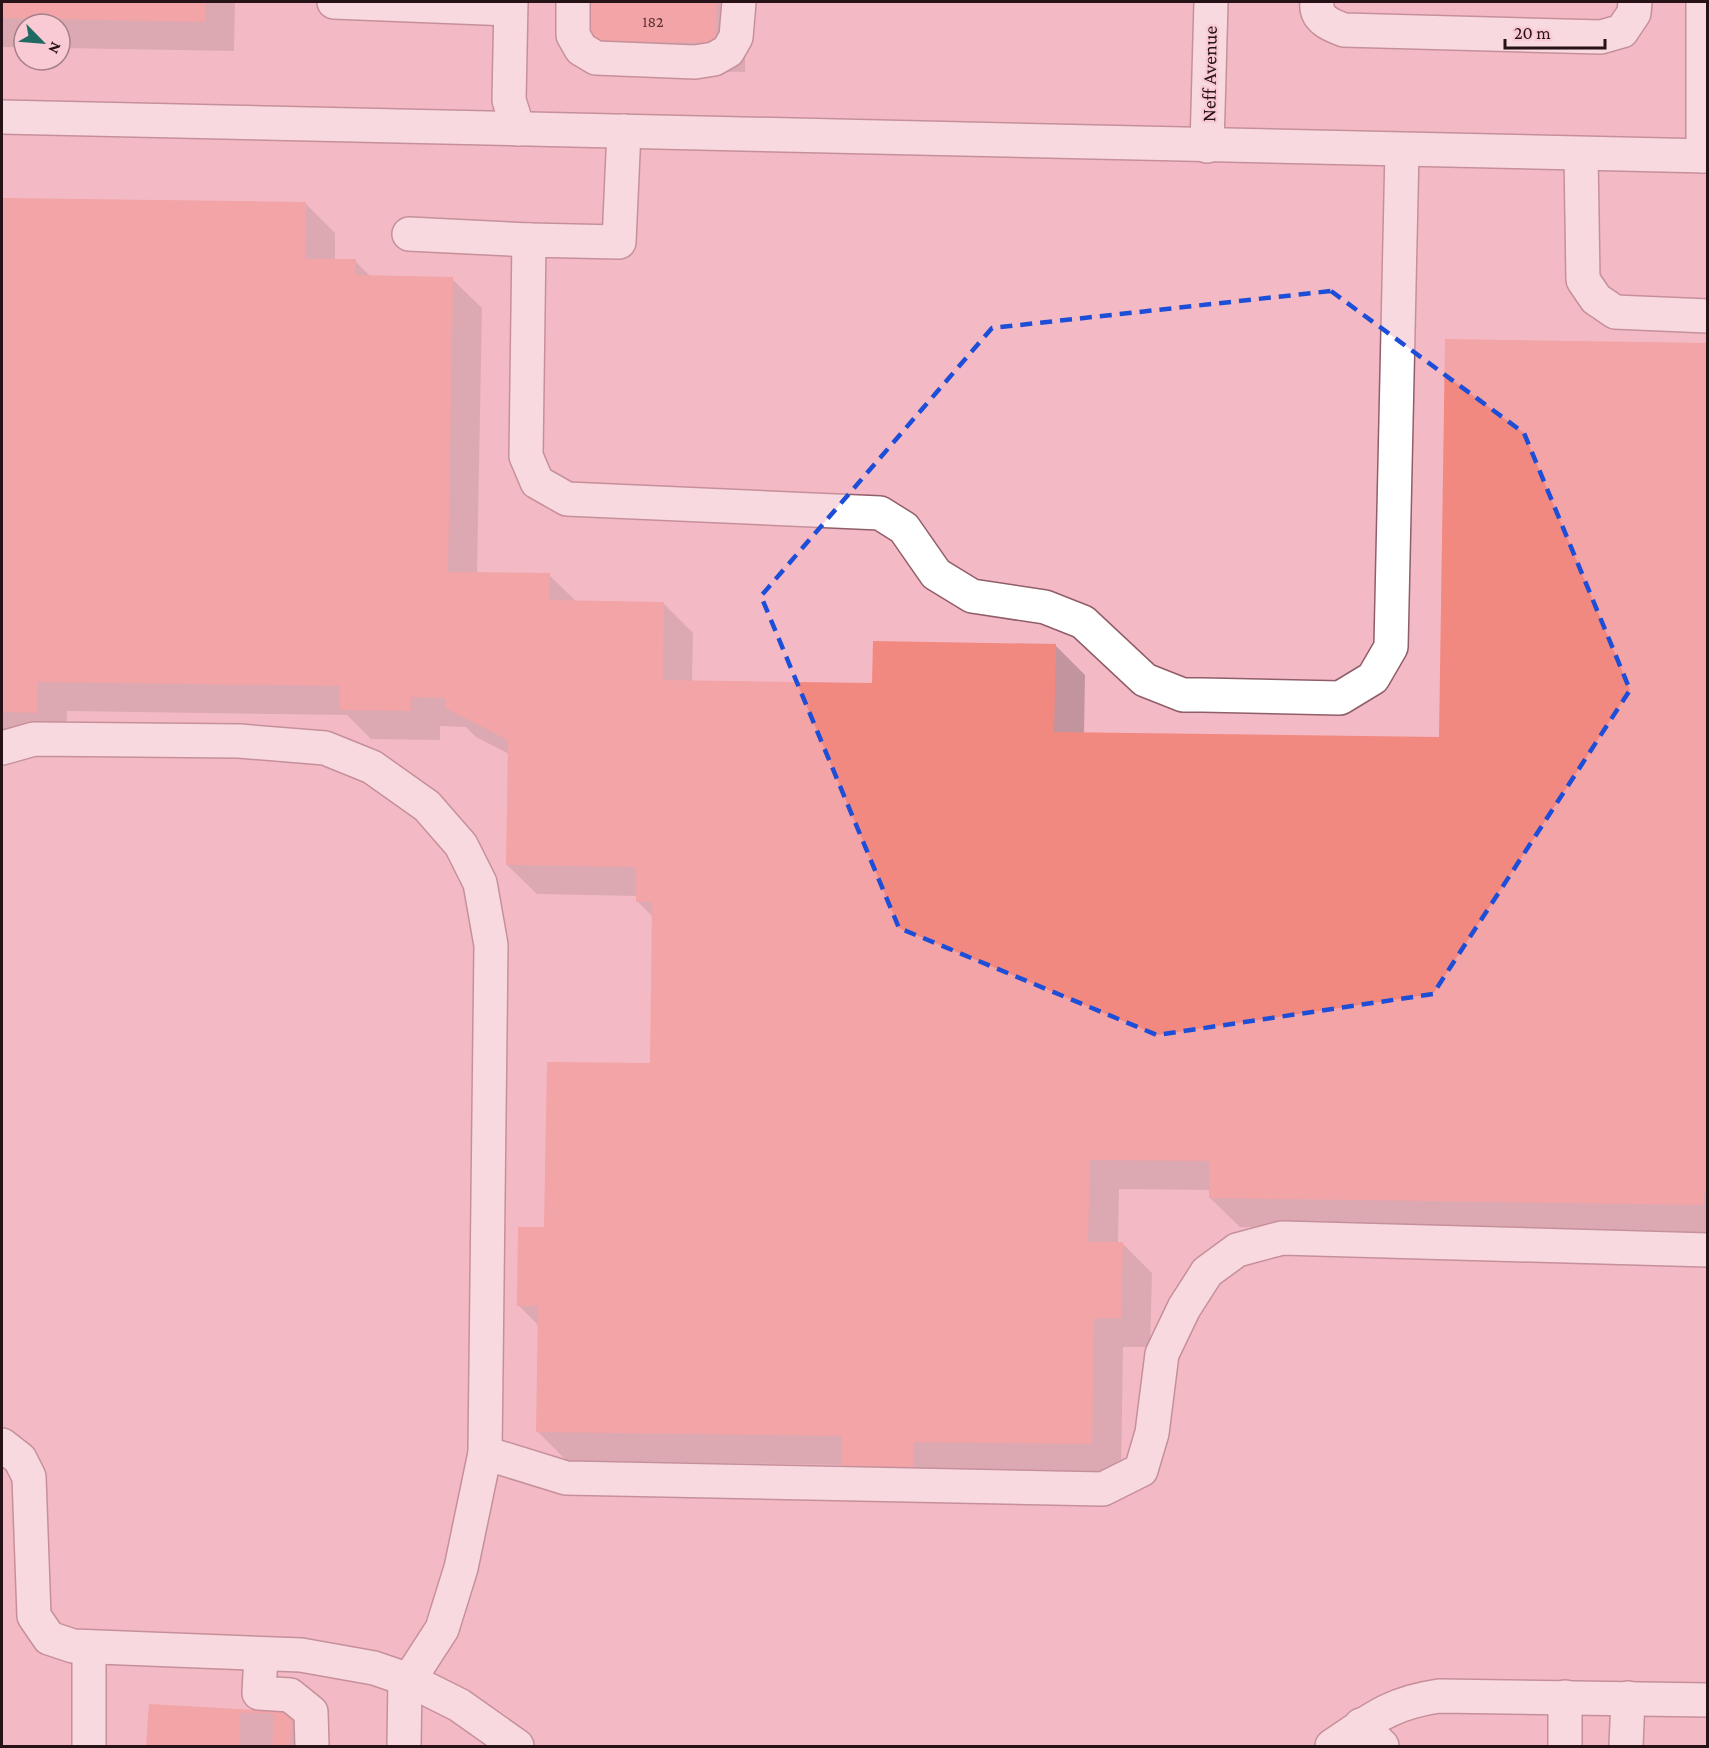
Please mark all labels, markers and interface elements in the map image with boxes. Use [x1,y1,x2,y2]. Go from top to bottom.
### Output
north arrow [12,12,72,72]
scale bar [1505,12,1606,50]
house number: 182 [642,13,664,30]
text: 20 m [1514,23,1551,43]
street label: Neff Avenue [1197,25,1221,122]
text: N [45,40,65,57]

